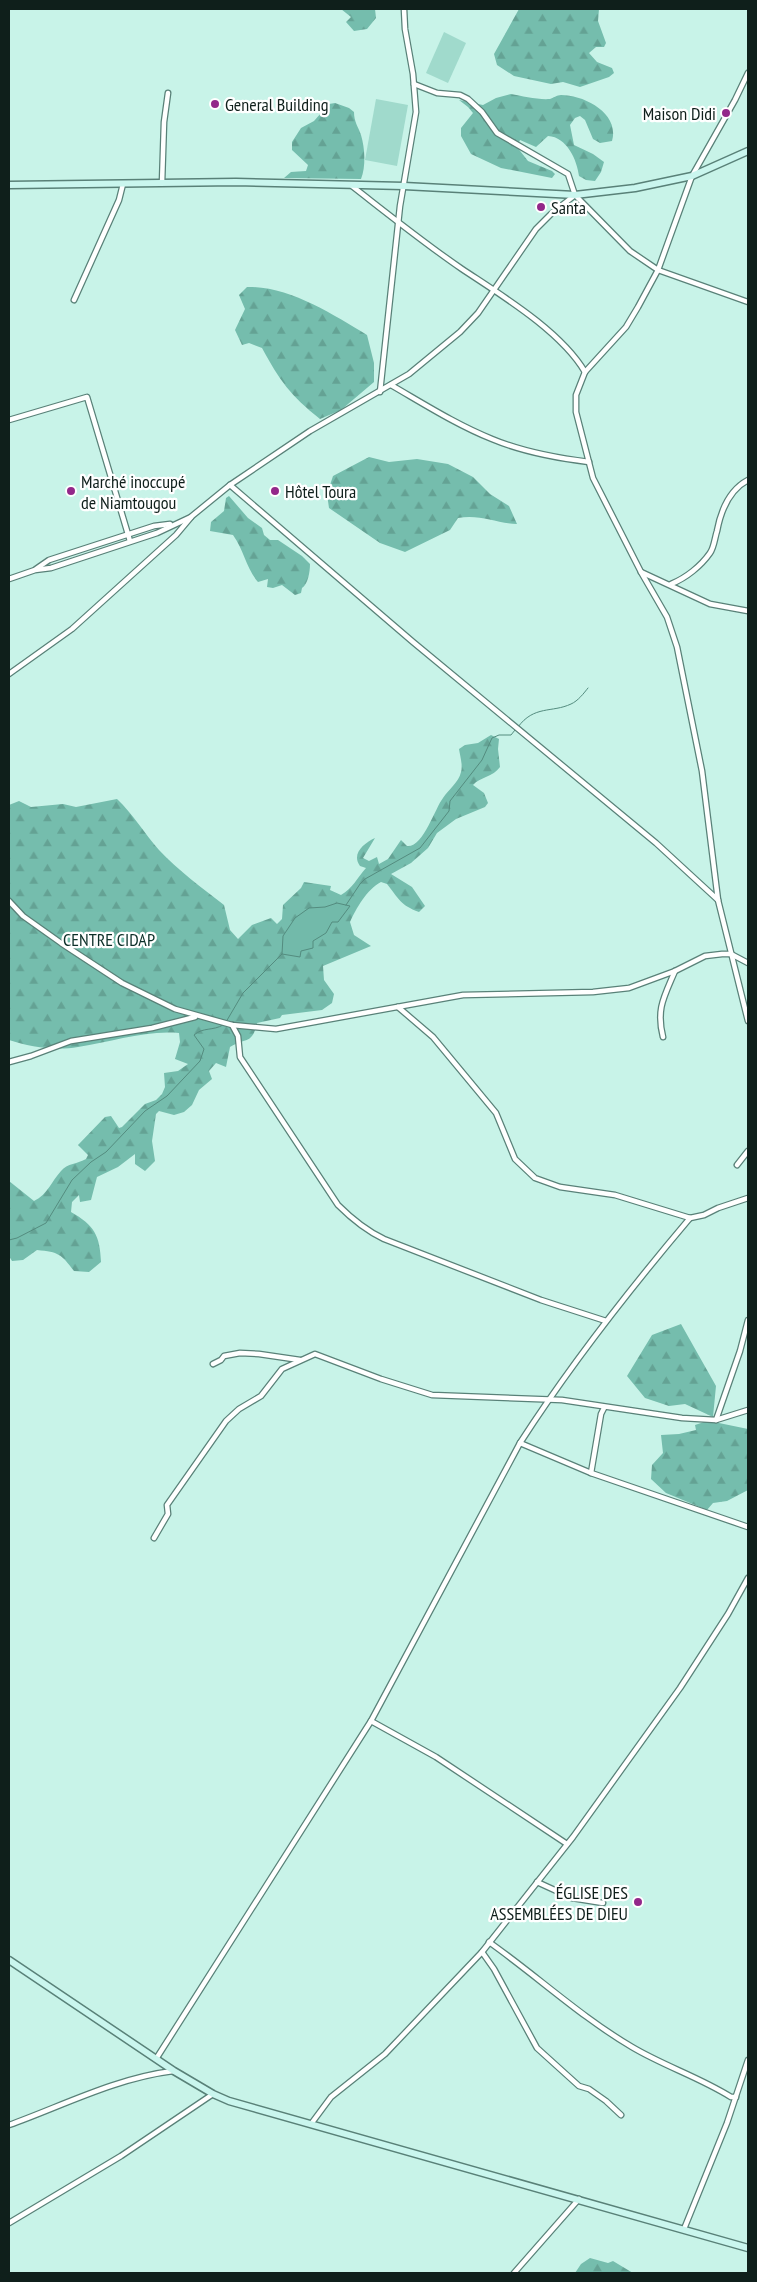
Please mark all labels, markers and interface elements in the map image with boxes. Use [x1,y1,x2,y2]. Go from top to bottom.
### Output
place label: General Building [225,93,329,116]
marker: General Building [209,98,221,110]
place label: Maison Didi [643,102,716,125]
marker: Maison Didi [720,107,732,119]
place label: Santa [551,196,586,219]
marker: Santa [535,201,547,213]
place label: Marché inoccupé de Niamtougou [81,470,185,514]
place label: Hôtel Toura [285,480,356,503]
marker: Marché inoccupé de Niamtougou [65,485,77,497]
marker: Hôtel Toura [269,485,281,497]
park label: CENTRE CIDAP [63,928,155,951]
place label: ÉGLISE DES ASSEMBLÉES DE DIEU [490,1881,628,1925]
marker: ÉGLISE DES ASSEMBLÉES DE DIEU [632,1896,644,1908]

